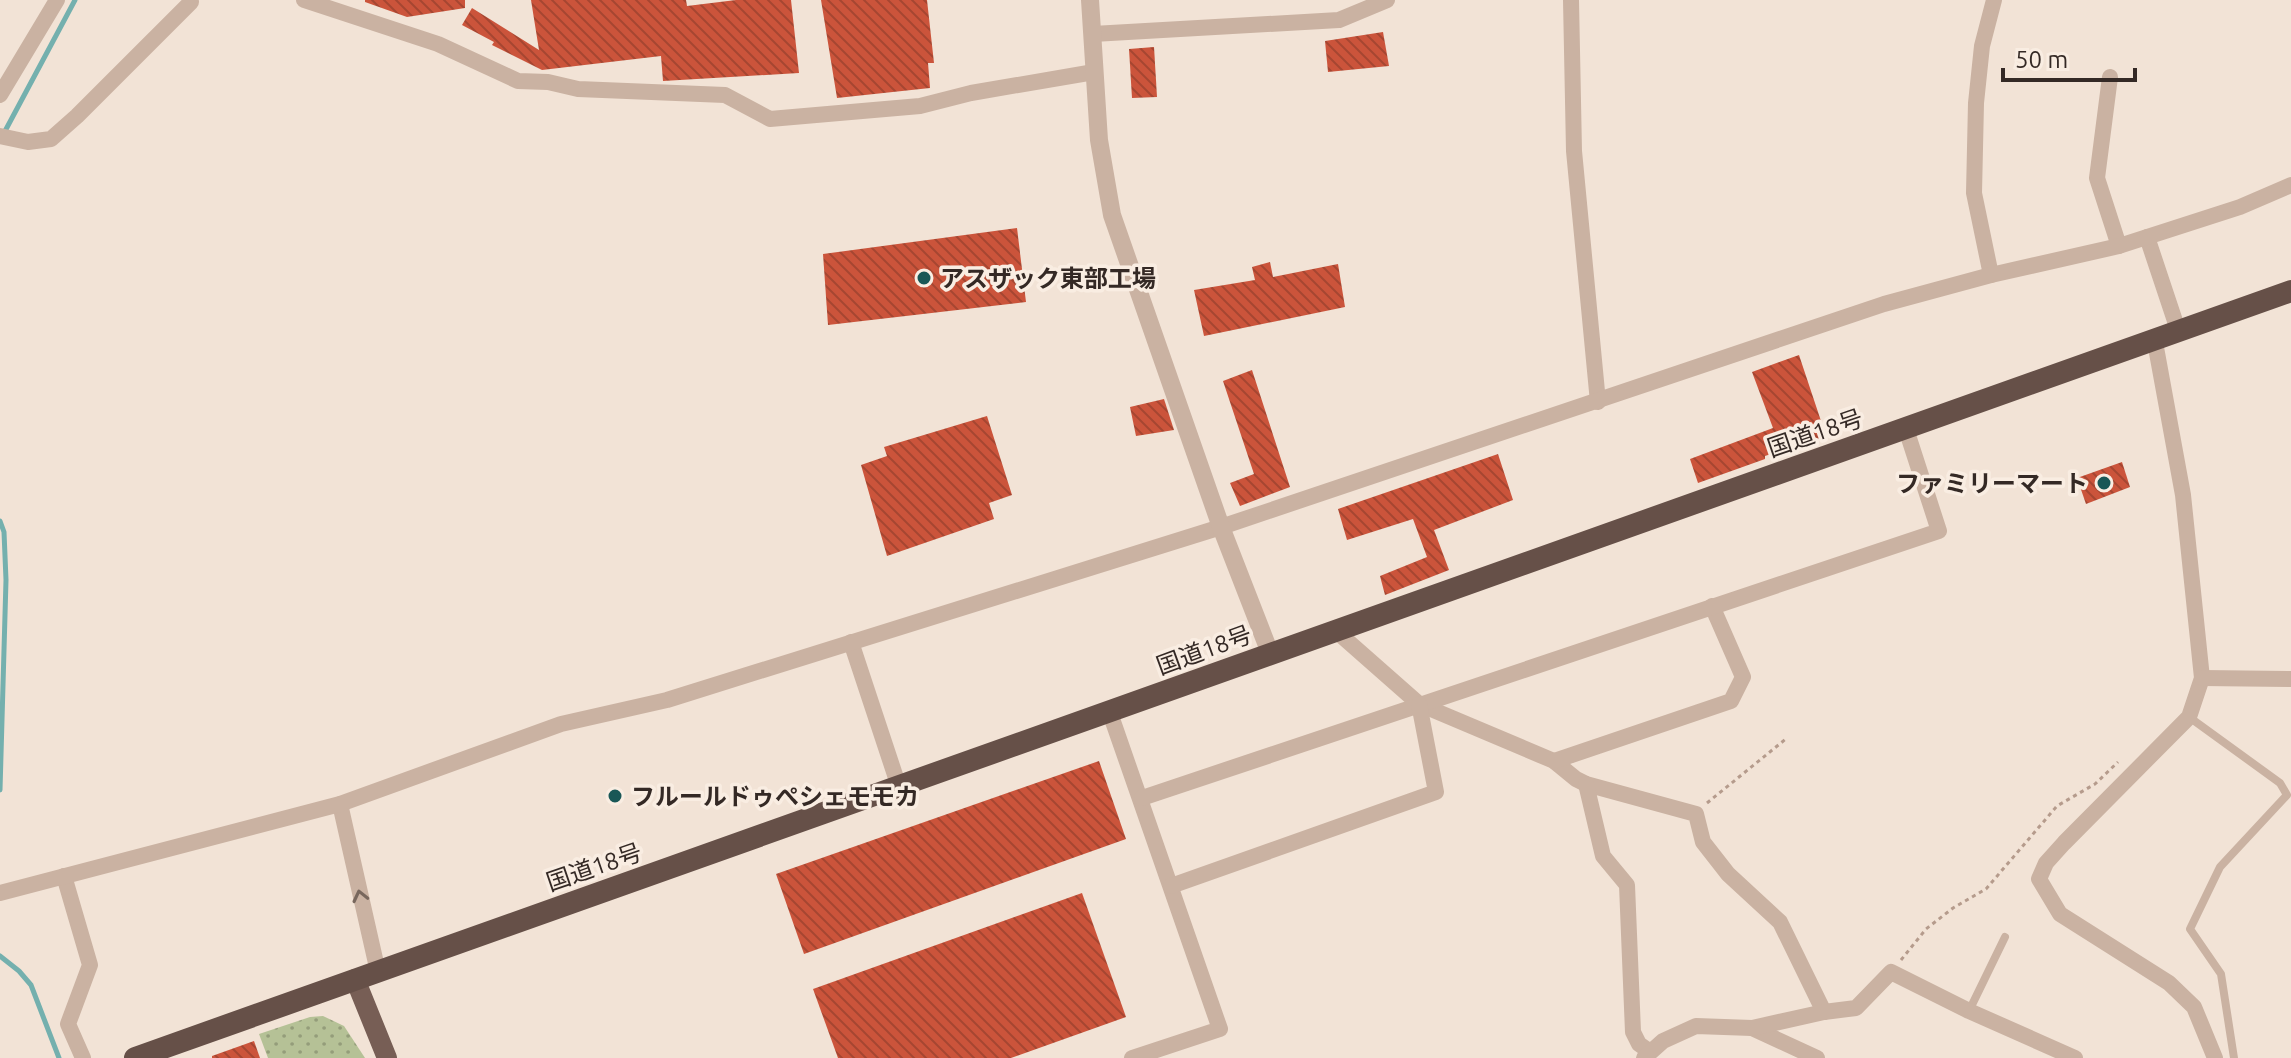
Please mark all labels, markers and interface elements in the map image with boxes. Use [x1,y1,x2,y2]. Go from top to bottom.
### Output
scale bar [2003,32,2135,82]
text: 50 m [2015,46,2068,73]
place label: アスザック東部工場 [940,265,1156,292]
marker: アスザック東部工場 [915,269,933,287]
street label: 国道18号 [1764,404,1866,462]
place label: ファミリーマート [1896,470,2088,497]
marker: ファミリーマート [2095,474,2113,492]
street label: 国道18号 [1153,620,1255,680]
place label: フルールドゥぺシェモモカ [631,783,919,810]
marker: フルールドゥぺシェモモカ [606,787,624,805]
street label: 国道18号 [543,838,645,896]
one-way arrow [352,889,369,903]

